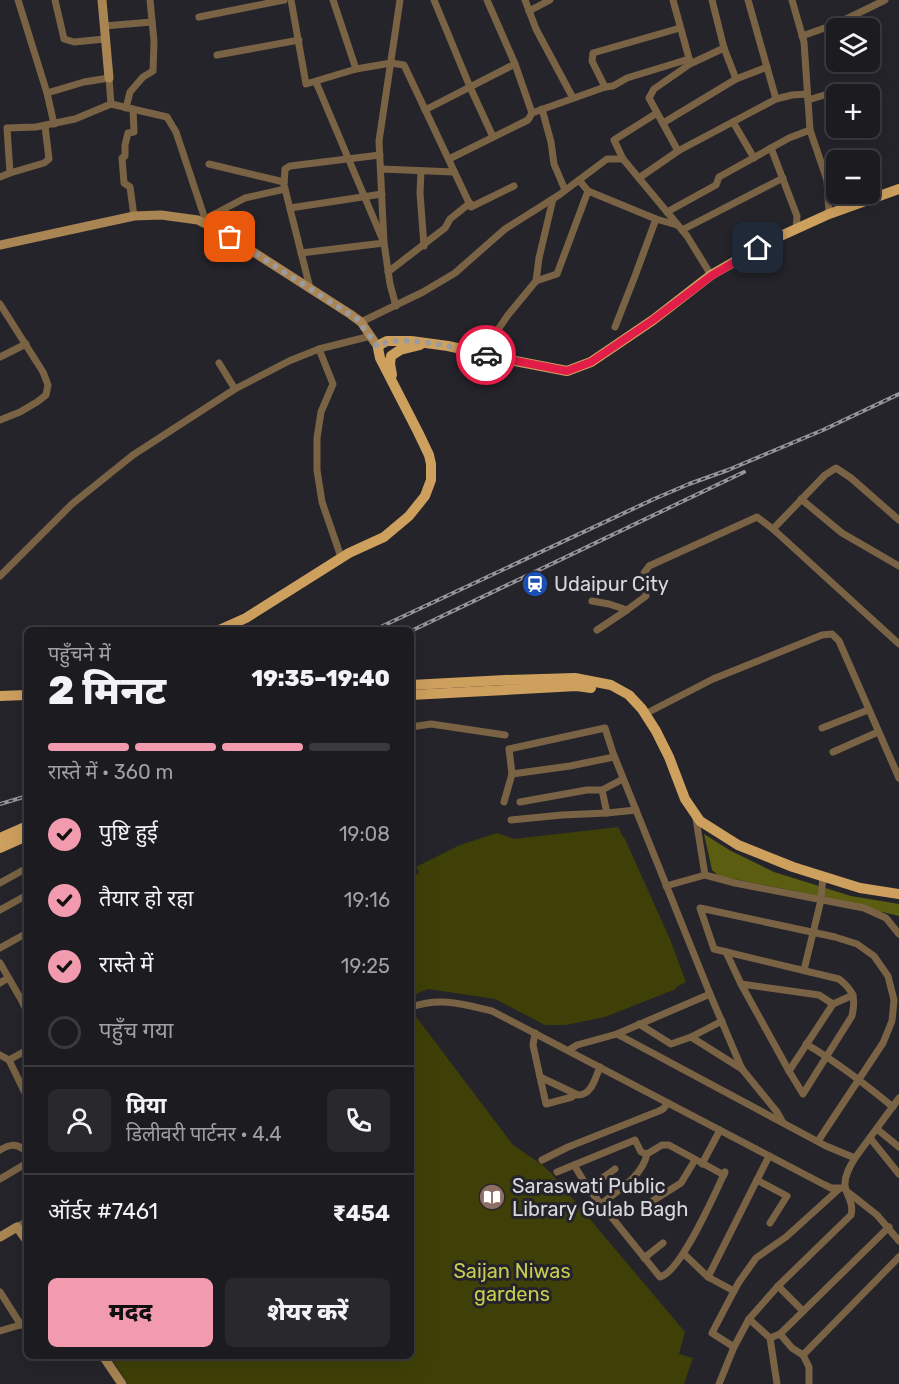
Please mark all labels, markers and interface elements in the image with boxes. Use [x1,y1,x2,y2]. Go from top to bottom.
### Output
map controls [826,18,880,204]
button: layers [826,18,880,72]
button: + [826,84,880,138]
button: − [826,150,880,204]
pin [204,211,255,262]
icon: bag [213,220,246,253]
pin [732,222,783,273]
icon: home [741,231,774,264]
courier [456,325,516,385]
icon: car [470,339,503,372]
station icon: Udaipur City [520,569,550,599]
place label: Udaipur City [554,572,669,596]
text: पहुँचने में [48,642,111,666]
text: 19:35–19:40 [252,665,390,692]
text: 2 मिनट [48,668,166,714]
text: रास्ते में · 360 m [48,760,173,784]
icon: check [48,818,81,851]
text: पुष्टि हुई [99,819,158,846]
text: 19:08 [339,822,390,846]
icon: check [48,884,81,917]
text: तैयार हो रहा [99,885,194,912]
text: 19:16 [344,888,390,912]
icon: check [48,950,81,983]
text: रास्ते में [99,951,153,978]
text: 19:25 [341,954,390,978]
text: पहुँच गया [99,1017,173,1044]
button: person [48,1089,111,1152]
button: phone [327,1089,390,1152]
text: प्रिया [126,1092,166,1119]
text: डिलीवरी पार्टनर · 4.4 [126,1122,282,1146]
place label: Saraswati Public Library Gulab Bagh [512,1174,688,1221]
library icon: Saraswati Public Library Gulab Bagh [477,1182,507,1212]
text: ऑर्डर #7461 [48,1198,158,1225]
text: ₹454 [333,1200,390,1227]
park label: Saijan Niwas gardens [453,1259,571,1306]
button: मदद [48,1278,213,1347]
button: शेयर करें [225,1278,390,1347]

